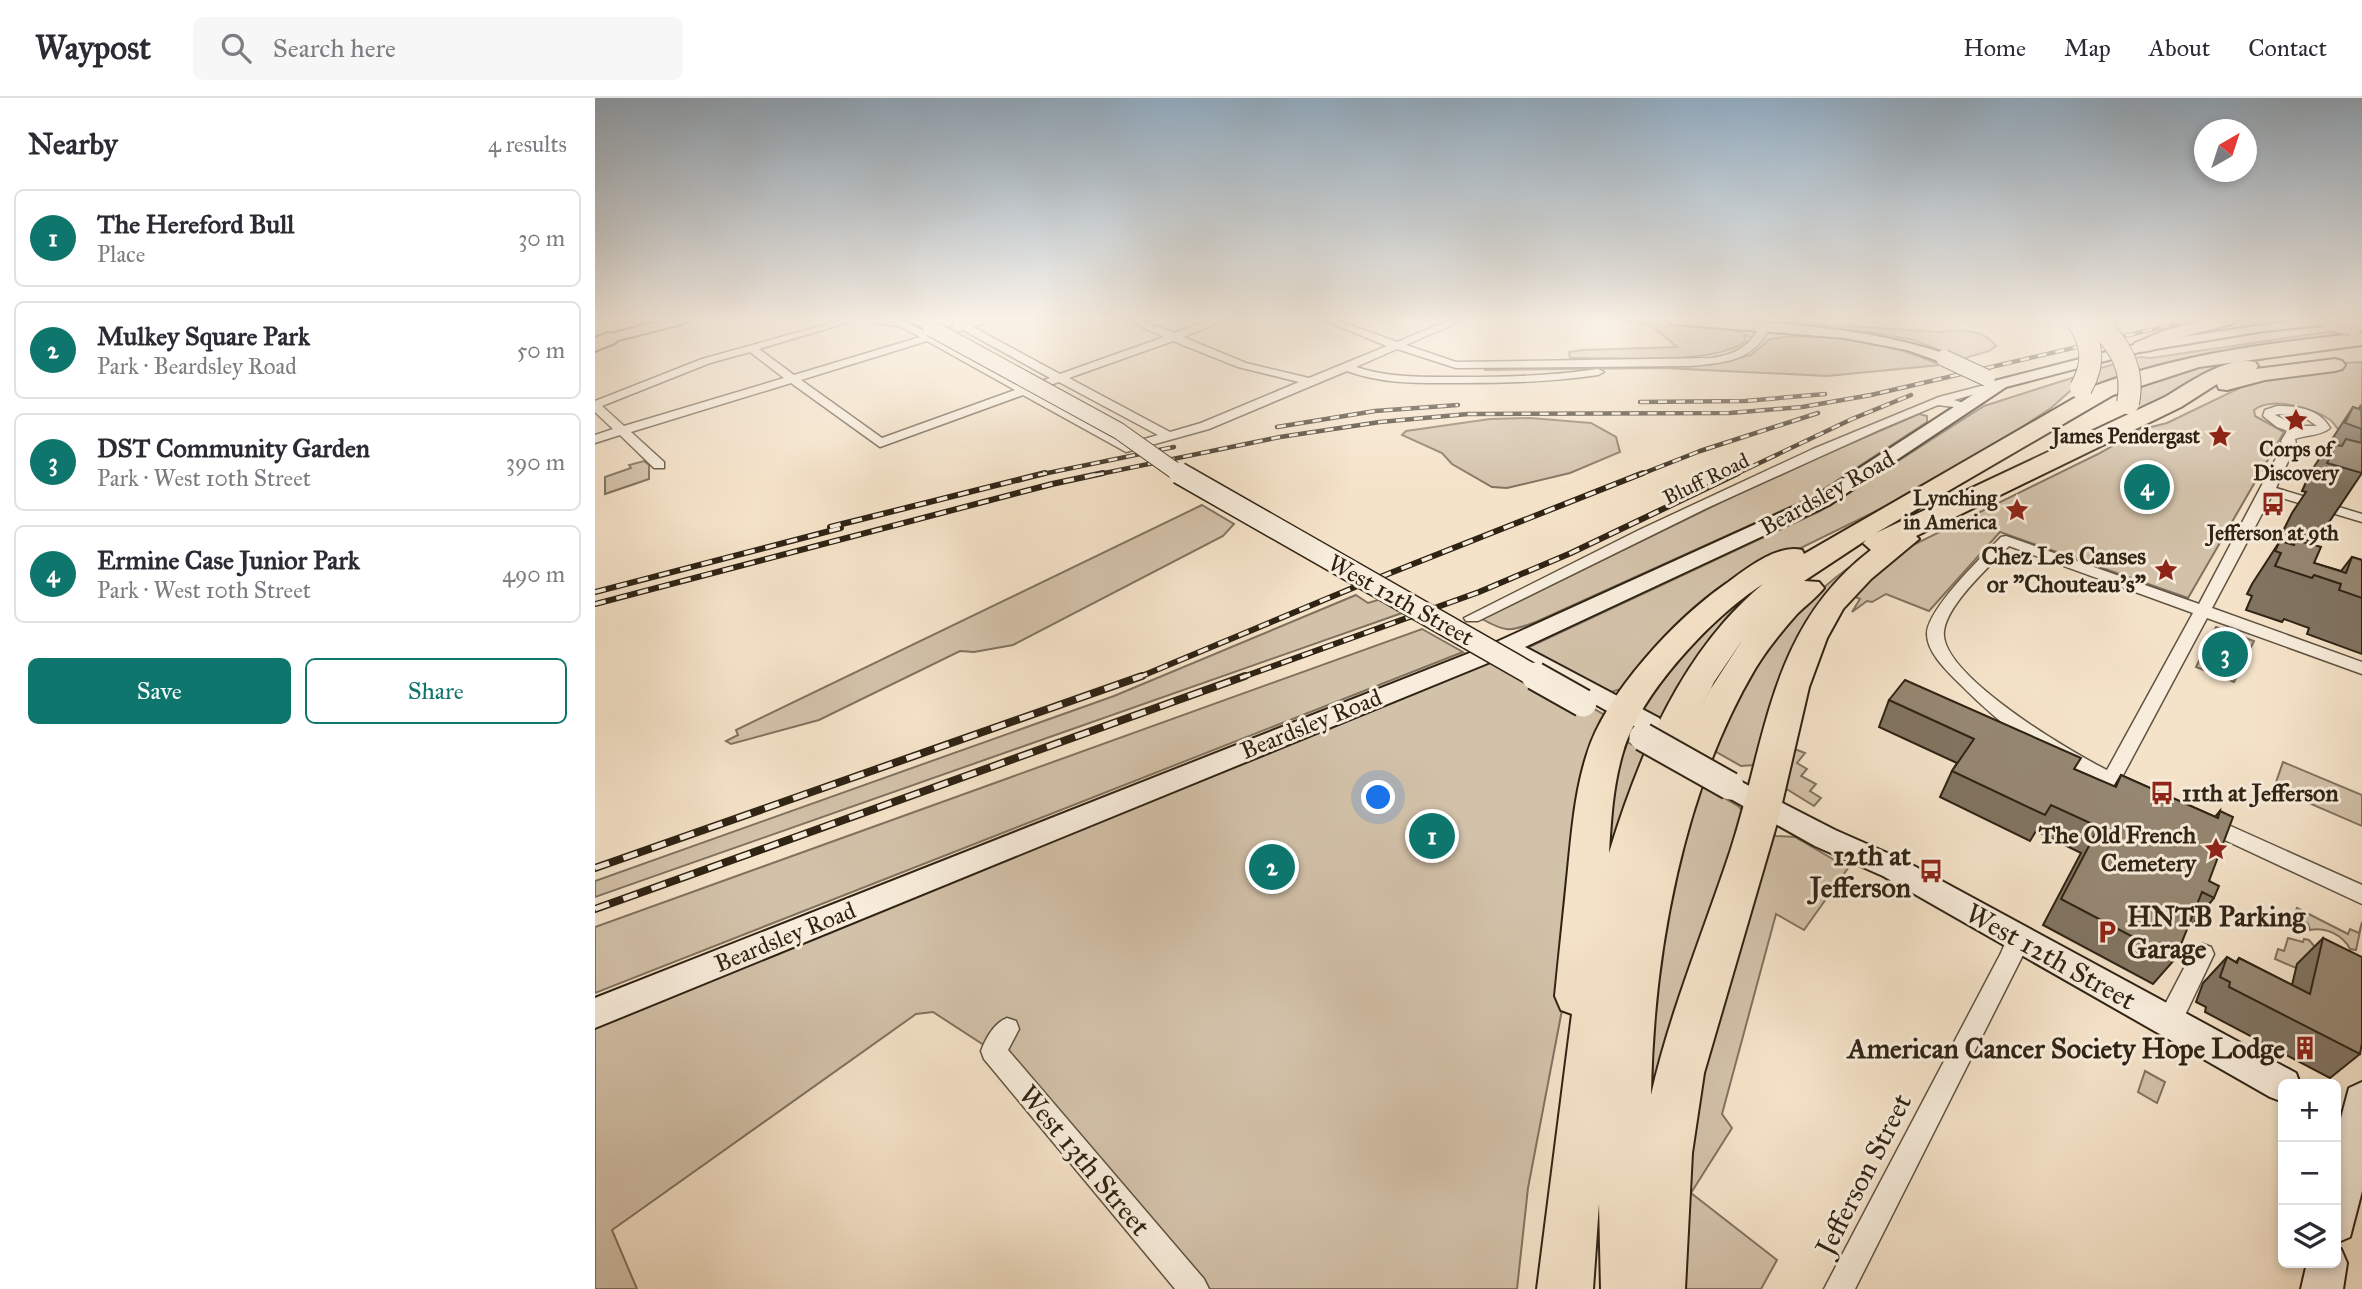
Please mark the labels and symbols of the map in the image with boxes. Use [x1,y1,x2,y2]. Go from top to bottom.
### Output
north arrow [2194,119,2257,182]
place icon: Corps of Discovery [2282,406,2310,434]
place icon: James Pendergast [2206,422,2234,450]
place label: James Pendergast [2049,423,2201,450]
place label: Corps of Discovery [2253,436,2340,486]
street label: Beardsley Road [1754,444,1900,542]
street label: Bluff Road [1659,447,1754,511]
pin: 4 [2124,461,2170,513]
place label: Lynching in America [1904,485,1998,535]
bus stop icon: Jefferson at 9th [2259,490,2287,518]
place icon: Lynching in America [2003,496,2031,524]
place label: Jefferson at 9th [2204,520,2339,547]
place label: Chez Les Canses or "Chouteau's" [1981,541,2146,599]
street label: West 12th Street [1323,548,1480,653]
place icon: Chez Les Canses or "Chouteau's" [2152,556,2180,584]
pin: 3 [2202,628,2248,680]
street label: Beardsley Road [1236,682,1386,766]
place label: 11th at Jefferson [2182,778,2338,808]
bus stop icon: 11th at Jefferson [2148,779,2176,807]
your location [1361,780,1395,814]
pin: 1 [1409,810,1455,862]
place label: The Old French Cemetery [2038,820,2198,878]
place icon: The Old French Cemetery [2202,835,2230,863]
place label: 12th at Jefferson [1806,838,1911,905]
pin: 2 [1249,841,1295,893]
bus stop icon: 12th at Jefferson [1917,857,1945,885]
street label: Beardsley Road [710,895,860,979]
street label: West 12th Street [1960,895,2142,1018]
place label: HNTB Parking Garage [2127,899,2306,966]
parking icon: HNTB Parking Garage [2093,918,2121,946]
place label: American Cancer Society Hope Lodge [1846,1031,2285,1066]
building icon: American Cancer Society Hope Lodge [2291,1034,2319,1062]
street label: West 13th Street [1011,1078,1158,1243]
street label: Jefferson Street [1806,1088,1919,1264]

